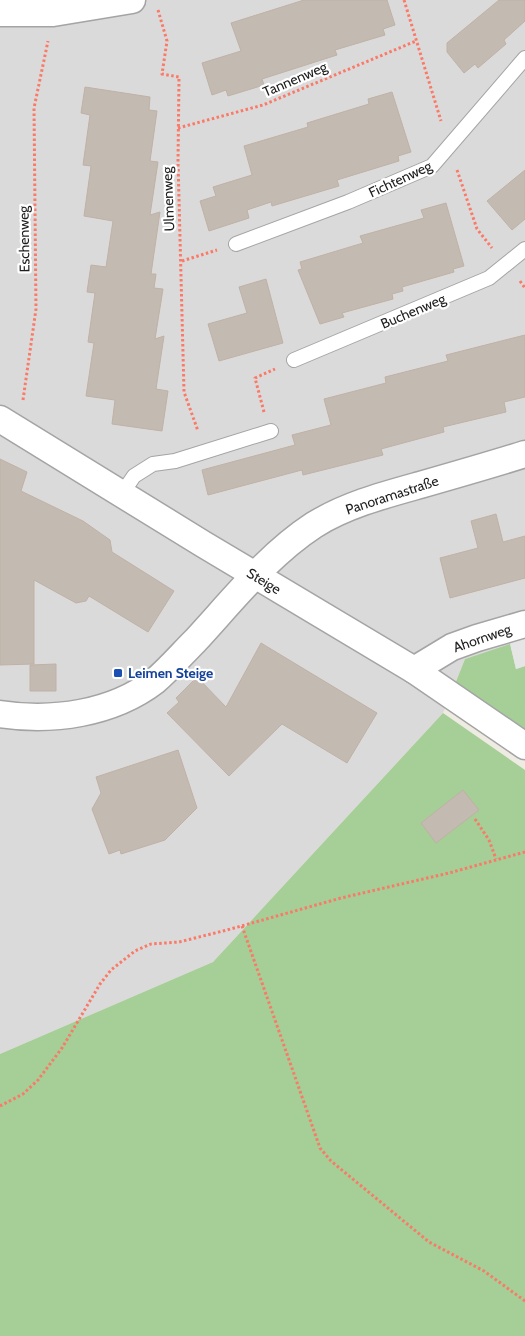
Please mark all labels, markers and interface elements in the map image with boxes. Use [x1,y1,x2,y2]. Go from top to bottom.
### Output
street label: Tannenweg [260,57,331,101]
street label: Fichtenweg [365,156,435,201]
street label: Ulmenweg [158,165,178,232]
street label: Eschenweg [14,205,34,272]
street label: Buchenweg [378,289,449,333]
street label: Panoramastraße [343,471,441,519]
street label: Steige [244,564,284,598]
street label: Ahornweg [451,619,514,656]
place label: Leimen Steige [128,664,213,682]
marker: Leimen Steige [112,667,124,679]

